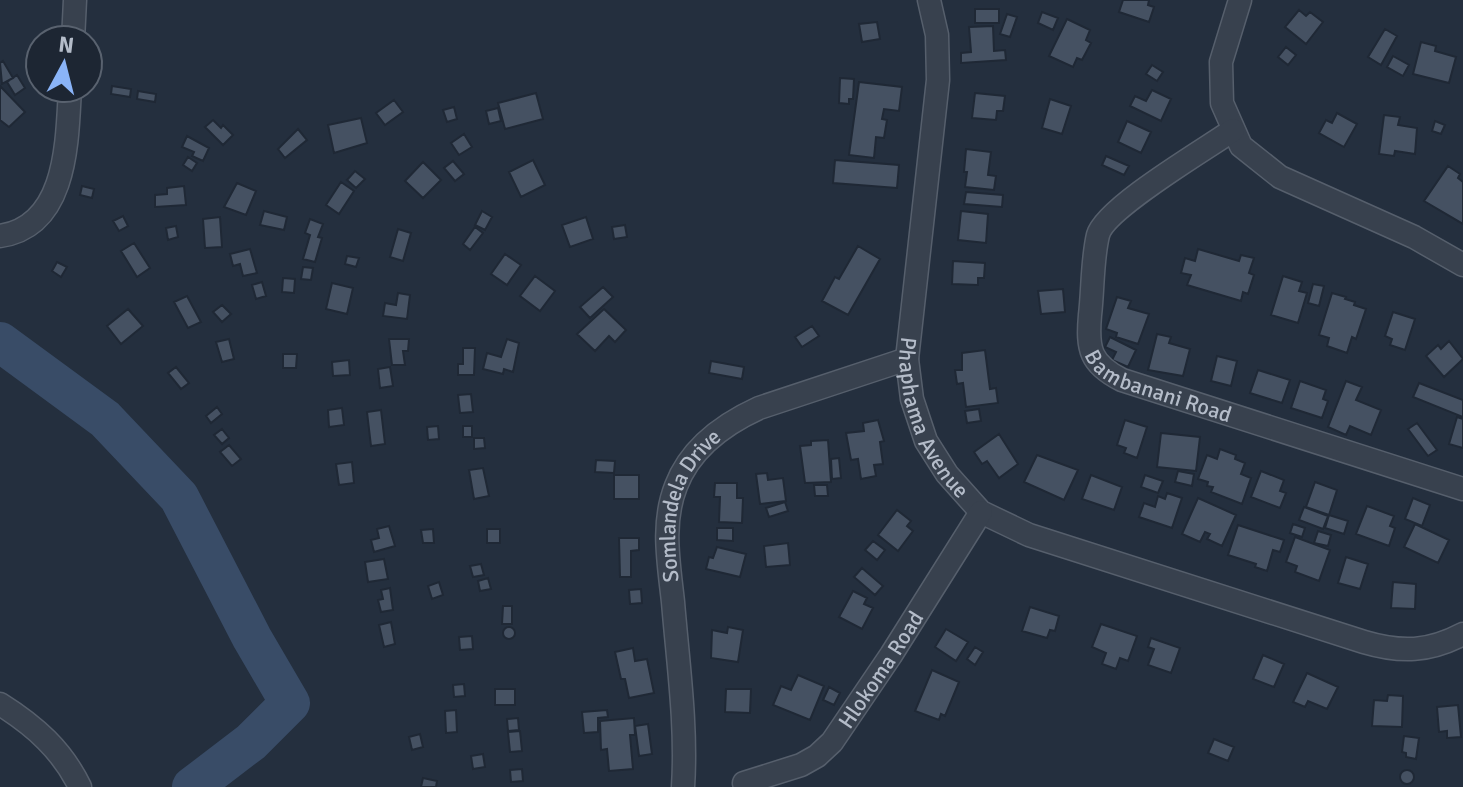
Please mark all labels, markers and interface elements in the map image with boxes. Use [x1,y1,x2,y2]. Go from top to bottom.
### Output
north arrow [24,24,104,104]
text: N [57,30,76,59]
street label: Phaphama Avenue [893,336,975,504]
street label: Bambanani Road [1079,345,1235,428]
street label: Somlandela Drive [654,423,726,584]
street label: Hlokoma Road [832,606,929,734]

